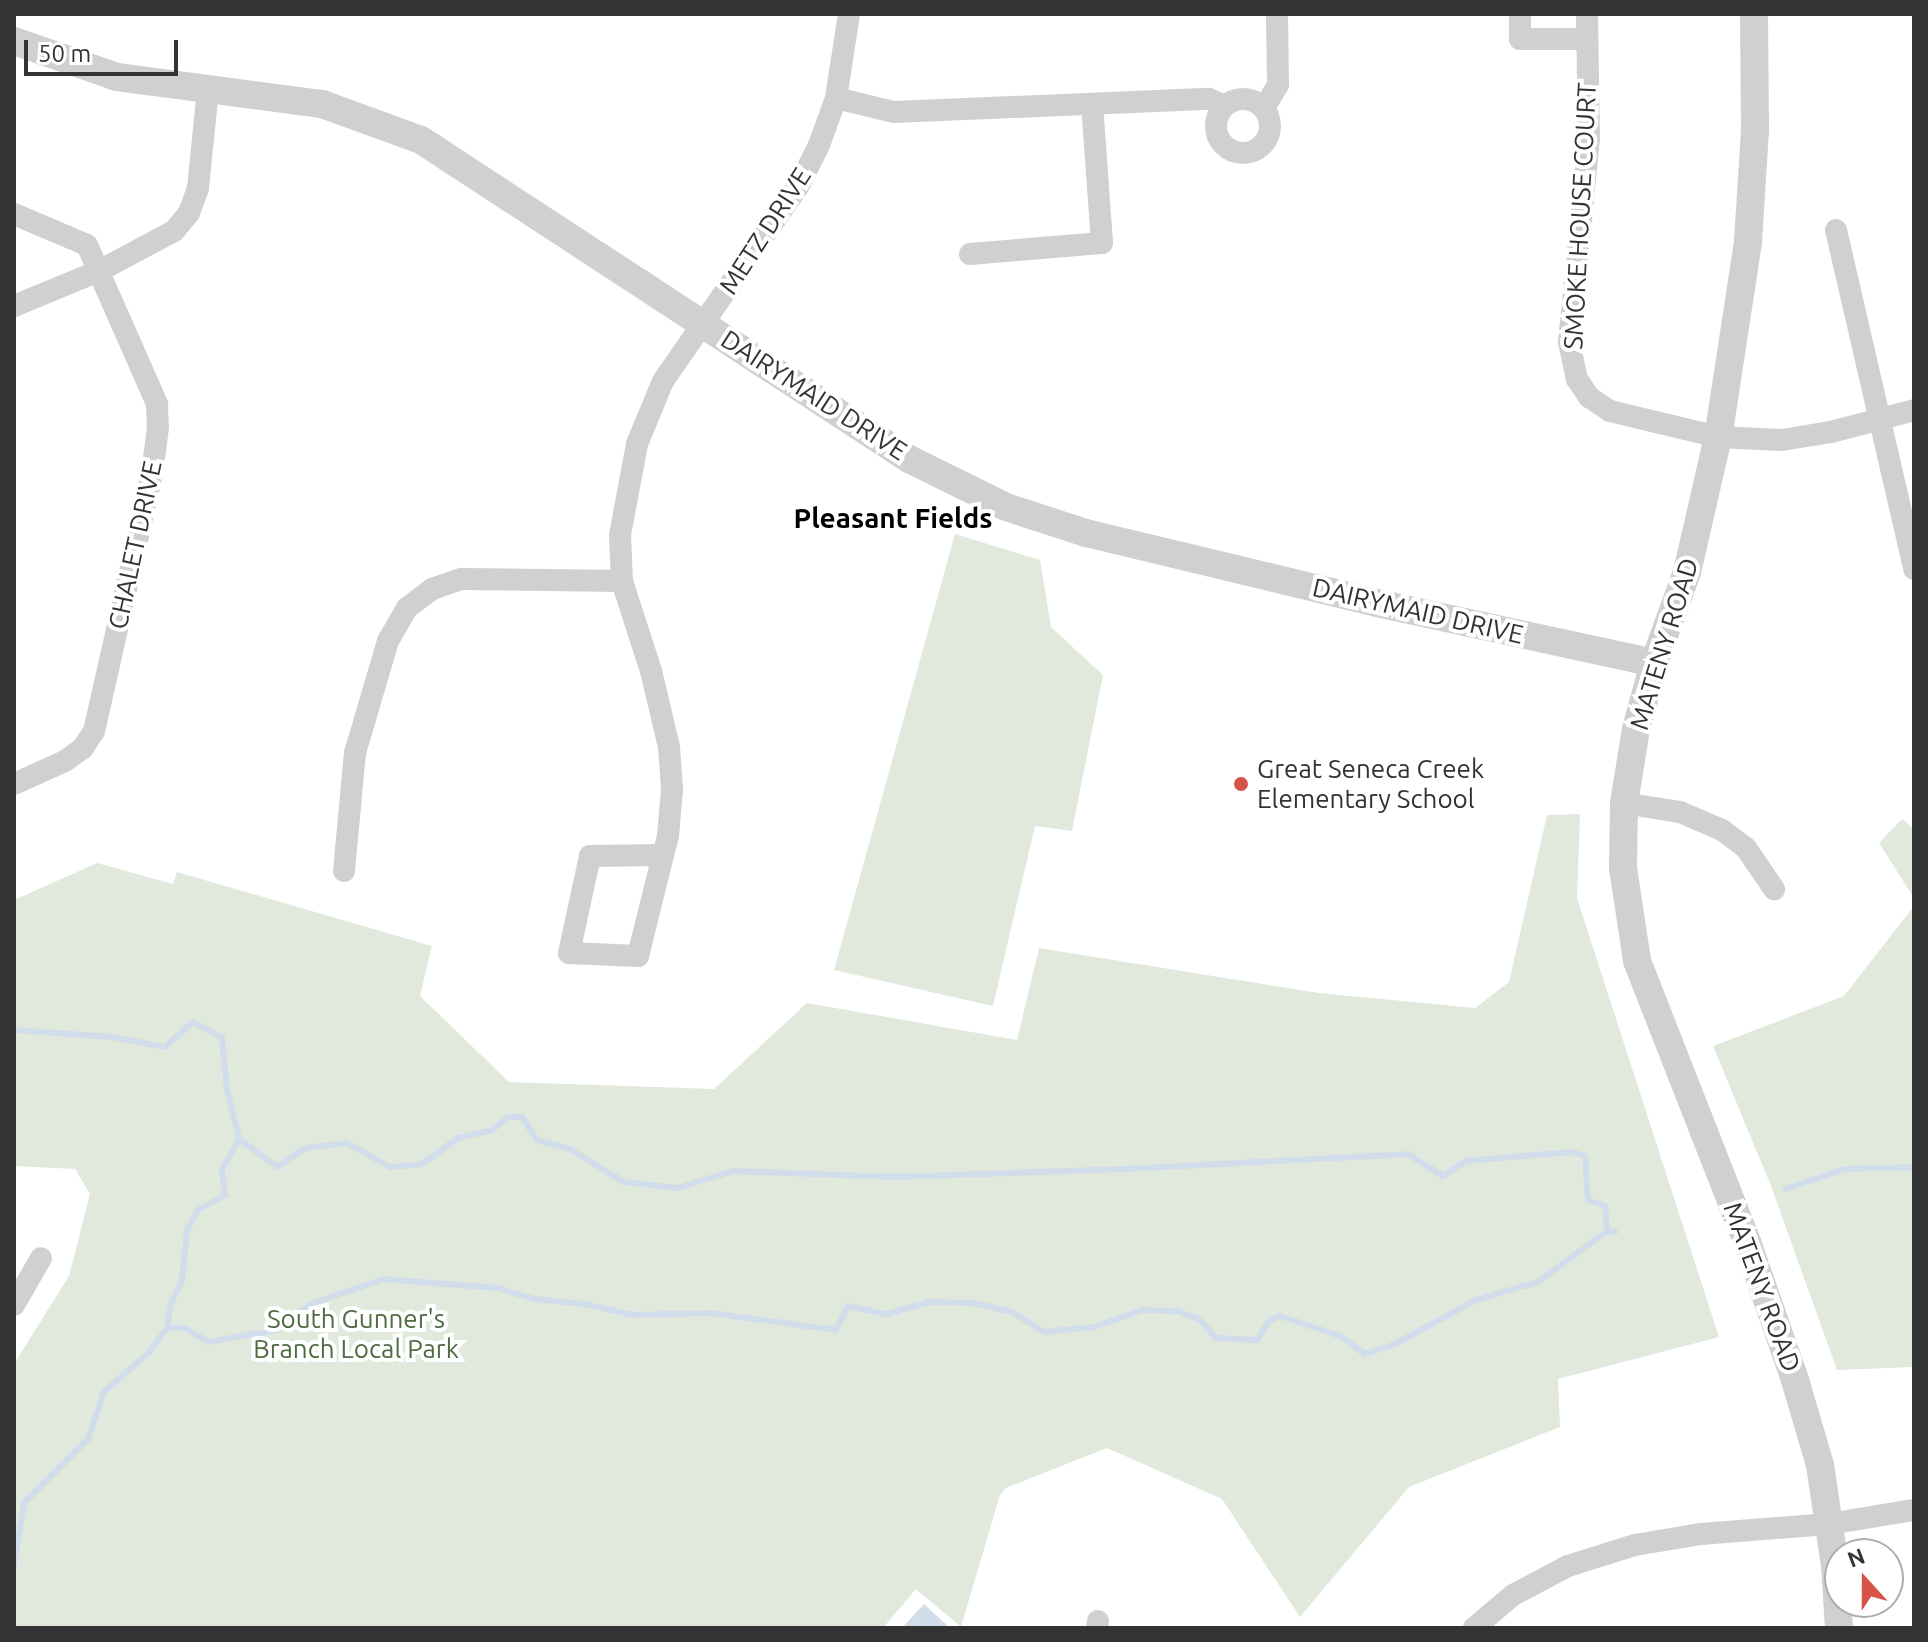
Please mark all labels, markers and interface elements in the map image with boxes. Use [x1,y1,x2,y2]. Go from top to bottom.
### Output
scale bar [28,24,182,74]
text: 50 m [38,40,91,67]
street label: SMOKE HOUSE COURT [1557,82,1603,350]
street label: METZ DRIVE [713,162,817,300]
street label: DAIRYMAID DRIVE [715,323,913,467]
street label: CHALET DRIVE [102,458,168,632]
district label: Pleasant Fields [793,501,993,535]
street label: MATENY ROAD [1623,554,1705,734]
street label: DAIRYMAID DRIVE [1310,572,1526,650]
place label: Great Seneca Creek Elementary School [1257,753,1484,814]
marker: Great Seneca Creek Elementary School [1232,775,1250,793]
street label: MATENY ROAD [1717,1198,1807,1376]
park label: South Gunner's Branch Local Park [253,1303,459,1364]
north arrow [1824,1538,1904,1618]
text: N [1844,1542,1868,1572]

